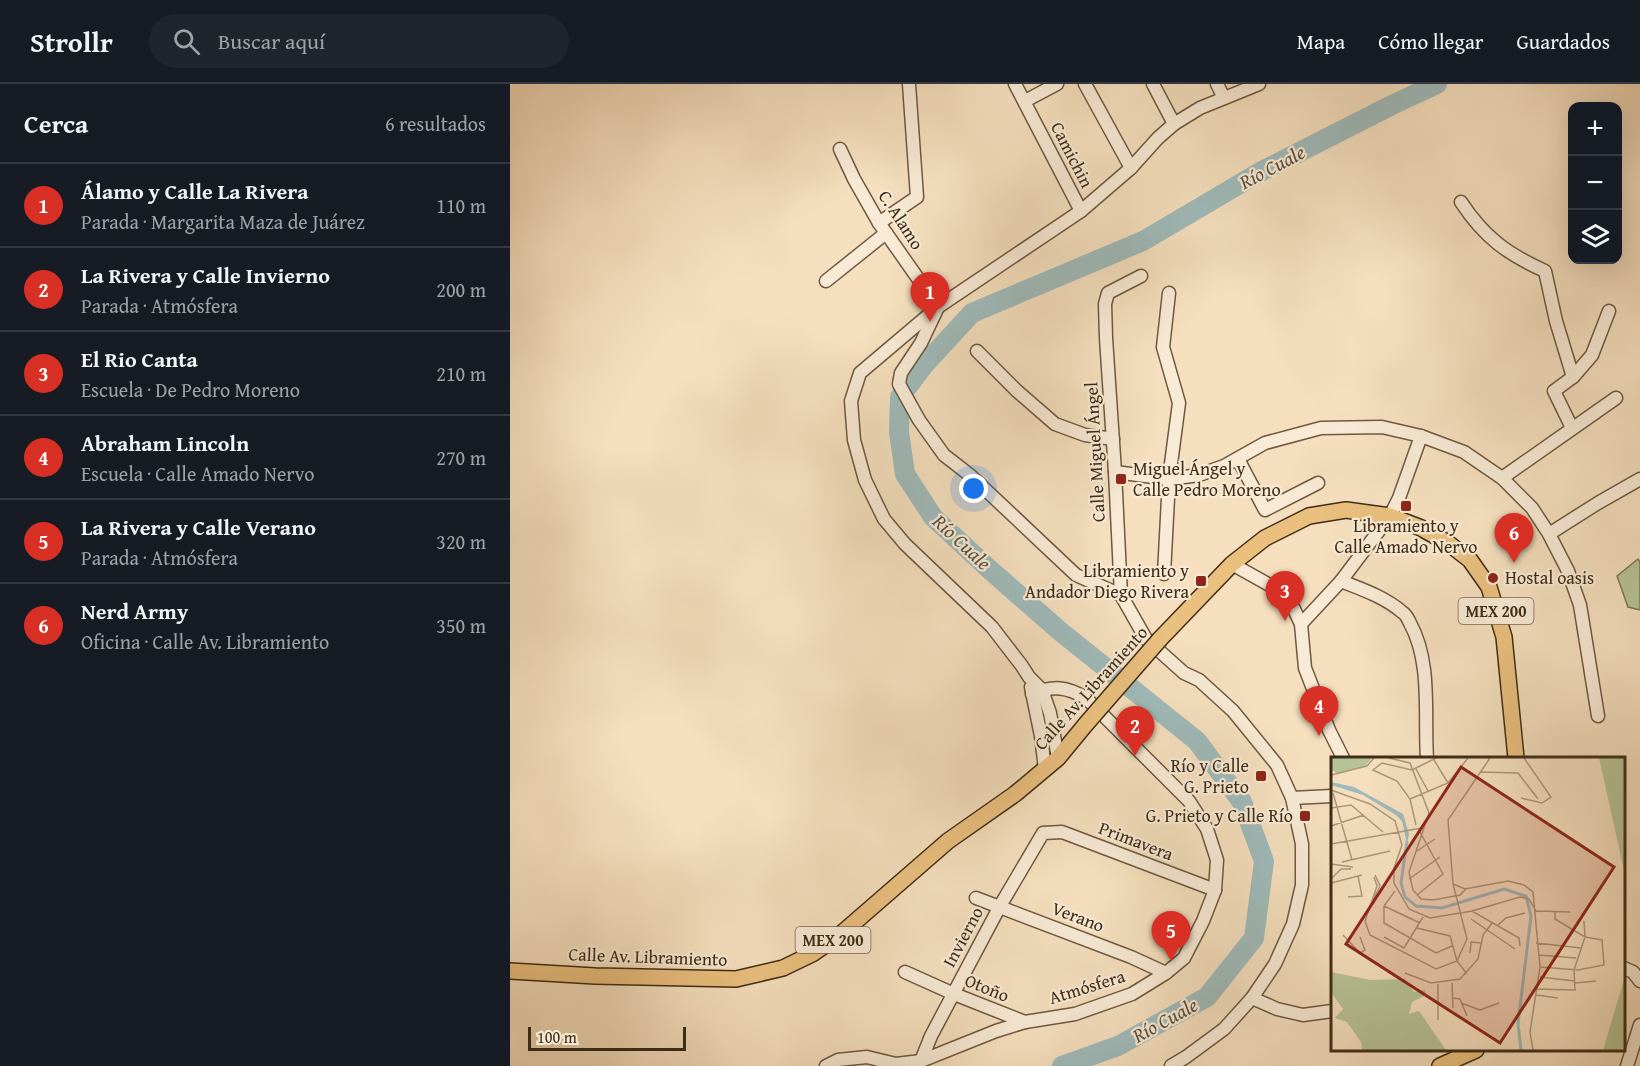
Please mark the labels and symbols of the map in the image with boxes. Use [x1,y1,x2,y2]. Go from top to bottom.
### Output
street label: Camichin [1044,117,1101,193]
water label: Río Cuale [1233,137,1310,196]
street label: C. Alamo [872,184,931,255]
pin: 1 [910,272,950,322]
street label: Calle Miguel Ángel [1077,381,1112,523]
place label: Miguel Ángel y Calle Pedro Moreno [1133,455,1281,503]
marker: Miguel Ángel y Calle Pedro Moreno [1114,472,1128,486]
your location [959,474,988,503]
marker: Libramiento y Calle Amado Nervo [1399,499,1413,513]
water label: Río Cuale [926,506,998,576]
place label: Libramiento y Calle Amado Nervo [1334,512,1478,560]
pin: 6 [1494,514,1534,563]
place label: Libramiento y Andador Diego Rivera [1025,557,1189,605]
place label: Hostal oasis [1505,564,1594,591]
marker: Hostal oasis [1486,571,1500,585]
pin: 3 [1266,572,1304,621]
marker: Libramiento y Andador Diego Rivera [1194,574,1208,588]
road number: MEX 200 [1458,598,1534,624]
street label: Calle Av. Libramiento [1027,620,1154,756]
pin: 4 [1300,686,1338,736]
pin: 2 [1116,706,1154,756]
place label: Río y Calle G. Prieto [1171,752,1249,800]
inset map [1331,757,1625,1051]
marker: Río y Calle G. Prieto [1254,769,1268,783]
place label: G. Prieto y Calle Río [1146,802,1293,829]
marker: G. Prieto y Calle Río [1298,809,1312,823]
street label: Primavera [1095,814,1178,867]
street label: Verano [1048,894,1108,939]
street label: Invierno [935,902,990,972]
pin: 5 [1152,912,1190,961]
road number: MEX 200 [796,927,870,953]
street label: Calle Av. Libramiento [568,940,728,973]
street label: Atmósfera [1045,962,1129,1011]
street label: Otoño [961,966,1013,1009]
water label: Río Cuale [1126,990,1203,1050]
scale bar [528,1024,686,1052]

